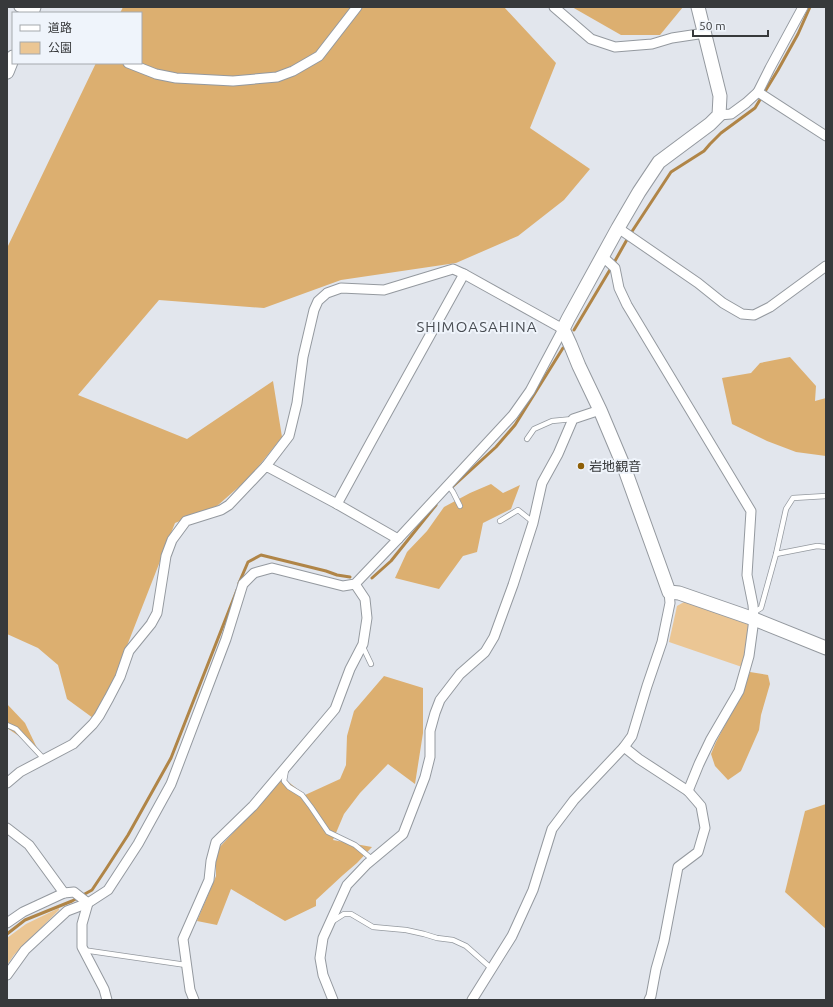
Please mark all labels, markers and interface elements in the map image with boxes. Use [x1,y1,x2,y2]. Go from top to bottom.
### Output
legend [12,12,142,64]
scale bar [693,12,768,38]
text: 50 m [699,19,726,32]
text: 道路 [48,21,72,34]
text: 公園 [48,41,72,54]
district label: SHIMOASAHINA [416,318,538,335]
place label: 岩地観音 [589,459,641,473]
marker: 岩地観音 [576,461,586,471]

